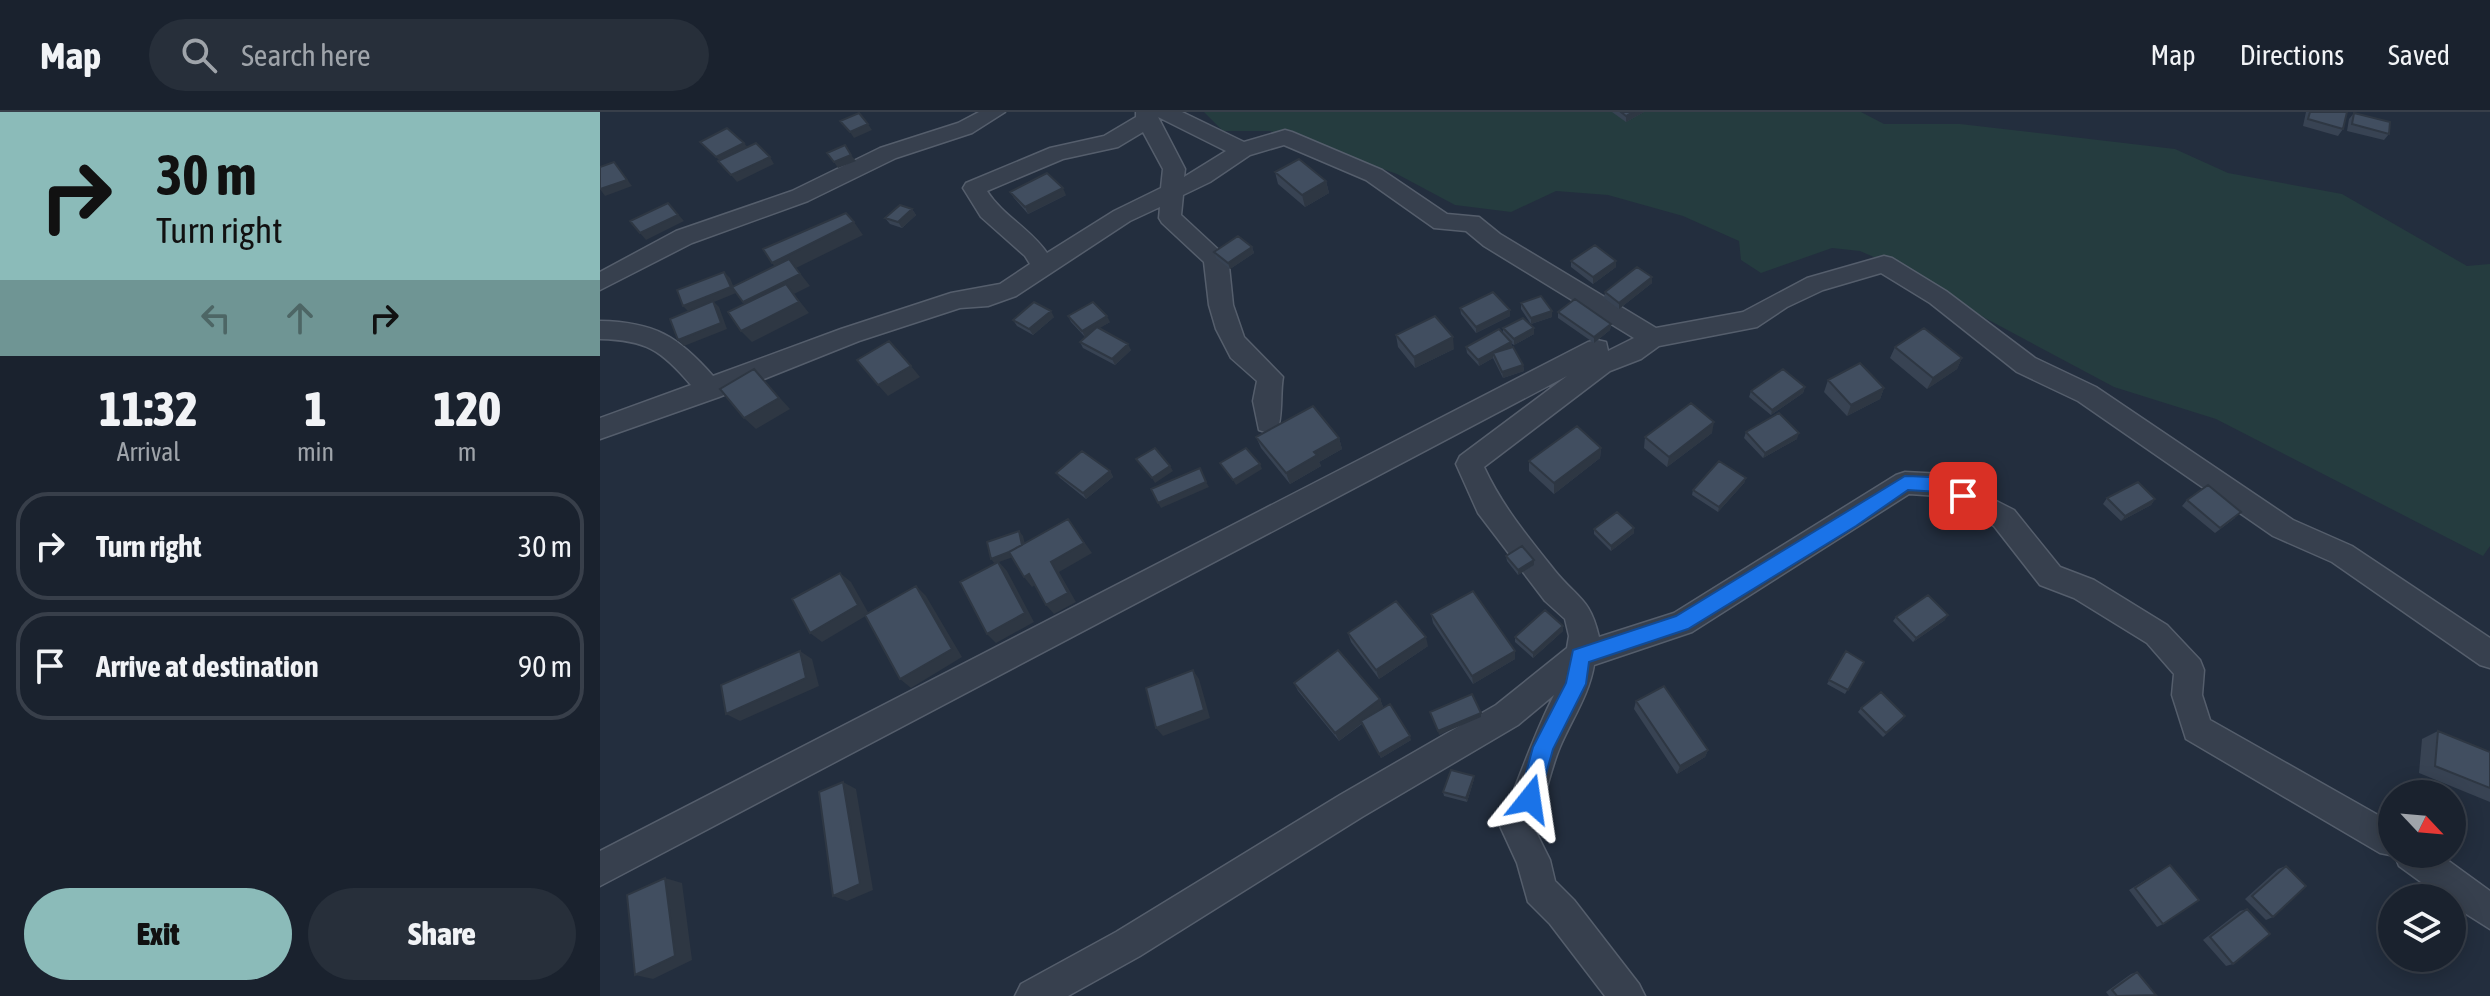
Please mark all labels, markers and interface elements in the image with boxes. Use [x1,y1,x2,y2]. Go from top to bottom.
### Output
search box [149,19,709,91]
icon: search [177,33,221,77]
text: Map [40,34,101,77]
text: Search here [241,38,371,72]
text: Map [2151,39,2196,71]
text: Directions [2240,39,2344,71]
text: Saved [2388,39,2450,71]
text: 30 m [156,143,257,207]
icon: right [24,144,128,248]
text: Turn right [156,209,283,251]
icon: left [194,296,238,340]
icon: ahead [278,296,322,340]
icon: right [362,296,406,340]
text: 11:32 [99,381,198,436]
text: 1 [304,381,327,436]
text: 120 [433,381,501,436]
text: Arrival [117,437,180,467]
text: min [297,437,334,467]
text: m [458,437,476,467]
pin [1929,462,1997,530]
icon: arrive [1941,474,1985,518]
icon: right [28,524,72,568]
text: Turn right [96,529,202,563]
text: 30 m [518,529,572,563]
icon: arrive [28,644,72,688]
text: Arrive at destination [96,649,318,683]
text: 90 m [518,649,572,683]
position arrow [1488,757,1572,841]
north arrow [2378,780,2466,868]
map controls [2378,780,2466,972]
button: layers [2378,884,2466,972]
button: Exit [24,888,292,980]
button: Share [308,888,576,980]

